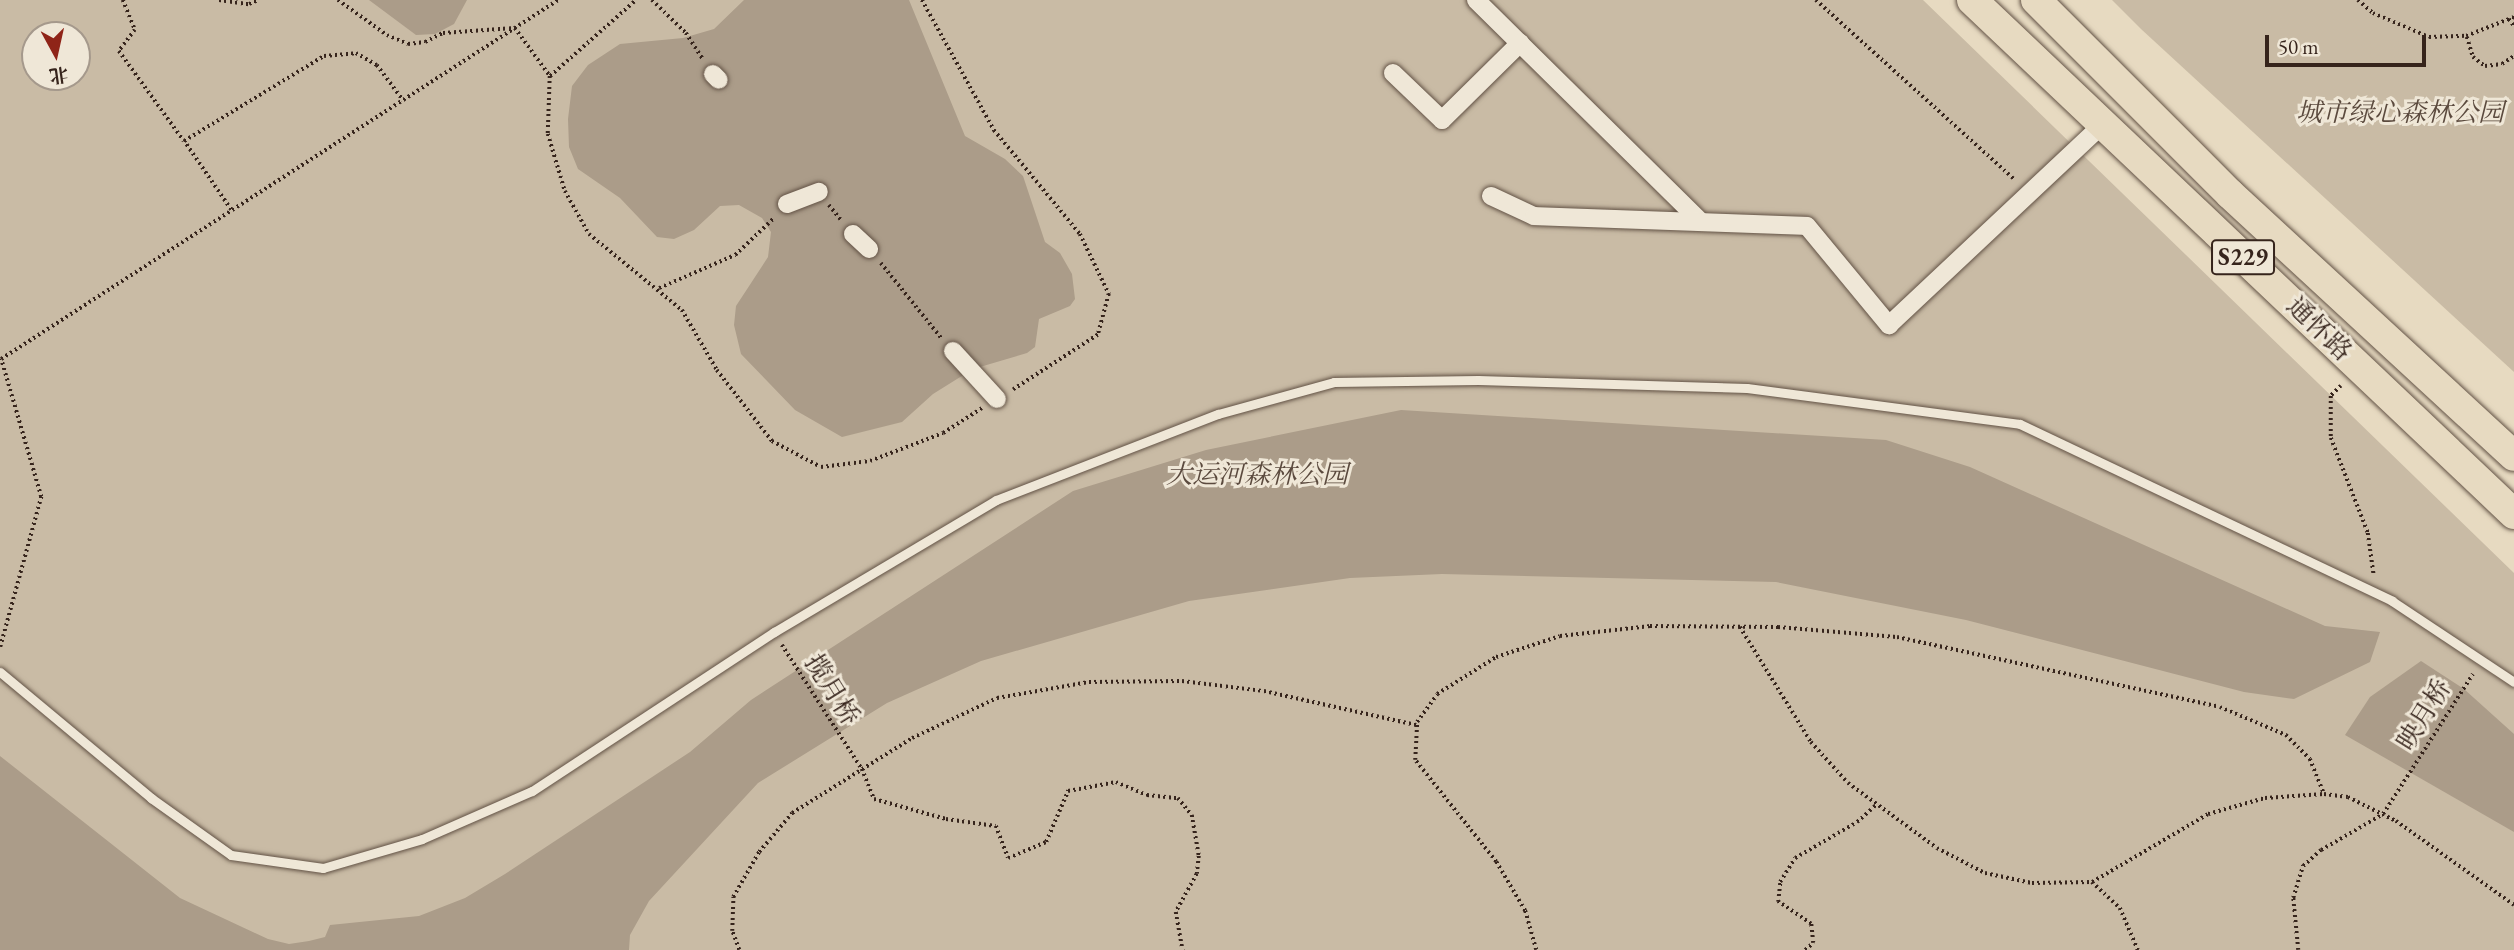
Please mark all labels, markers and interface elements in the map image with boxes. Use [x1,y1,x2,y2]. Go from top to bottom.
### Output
north arrow [21,21,91,91]
scale bar [2269,21,2430,65]
text: 50 m [2278,33,2319,60]
text: 北 [48,62,70,89]
park label: 城市绿心森林公园 [2296,97,2504,129]
road number: S229 [2210,236,2276,278]
street label: 通怀路 [2280,291,2358,367]
park label: 大运河森林公园 [1166,459,1348,491]
street label: 揽月桥 [798,649,866,731]
street label: 映月桥 [2390,674,2458,756]

